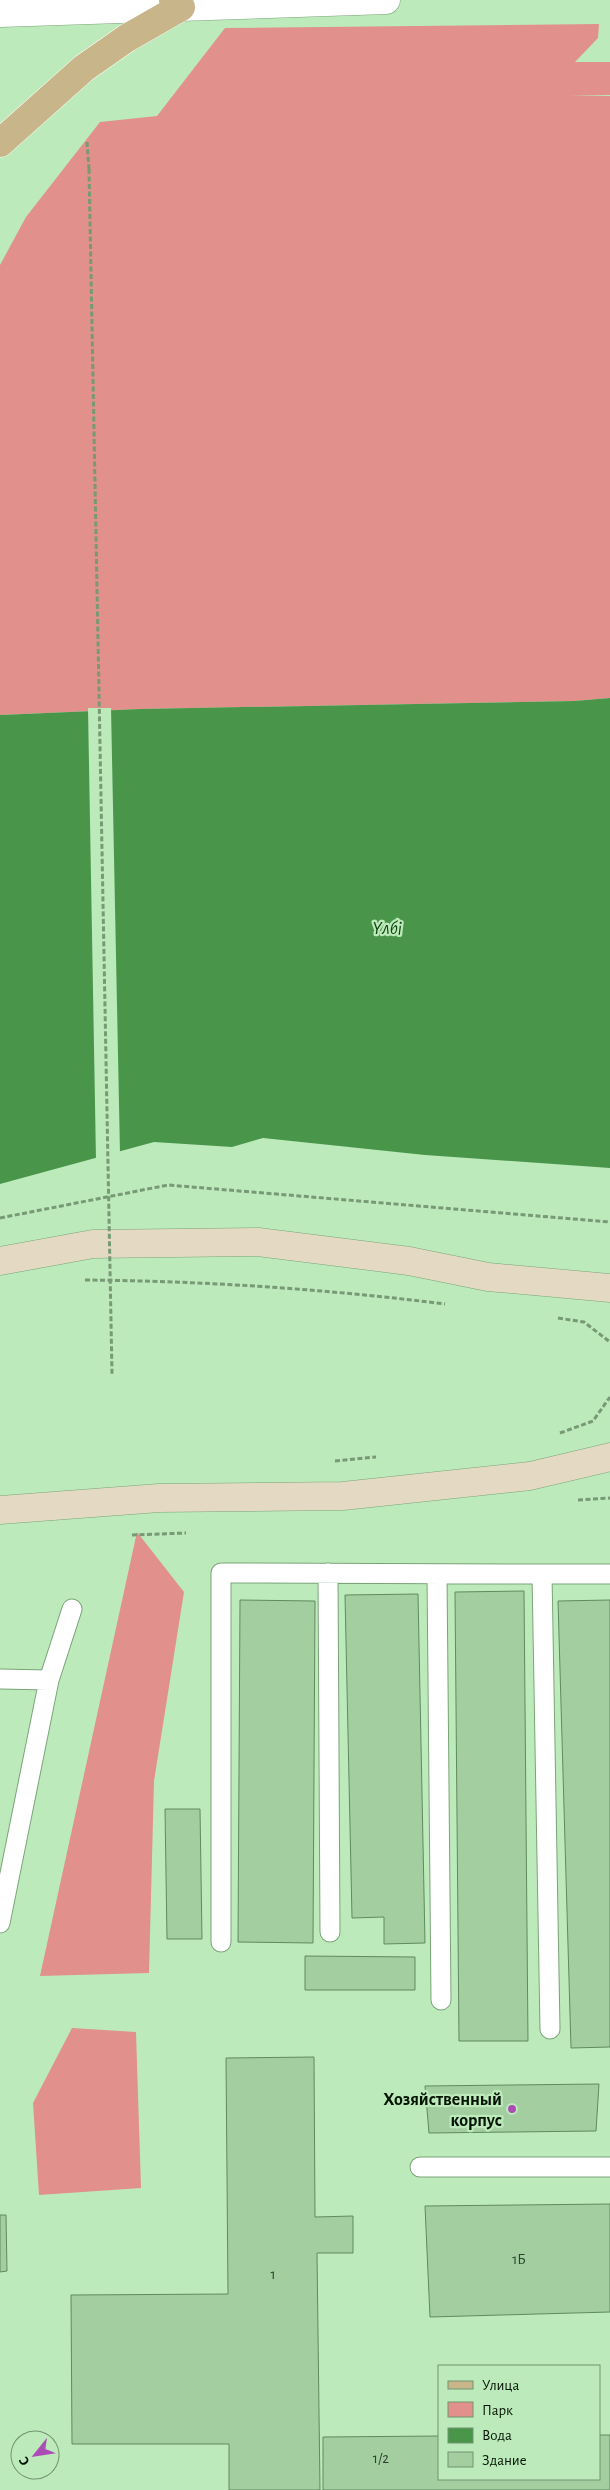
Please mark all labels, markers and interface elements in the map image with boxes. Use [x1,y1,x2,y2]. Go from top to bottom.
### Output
water label: Үлбі [372,919,402,938]
place label: Хозяйственный корпус [383,2091,502,2130]
marker: Хозяйственный корпус [506,2103,518,2115]
house number: 1Б [512,2252,526,2267]
house number: 1 [270,2267,276,2282]
legend [438,2365,600,2480]
text: Улица [482,2378,519,2393]
text: Парк [482,2403,513,2418]
text: Вода [482,2428,512,2443]
north arrow [10,2430,60,2480]
house number: 1/2 [373,2451,389,2466]
text: Здание [482,2453,527,2468]
text: С [16,2454,33,2468]

